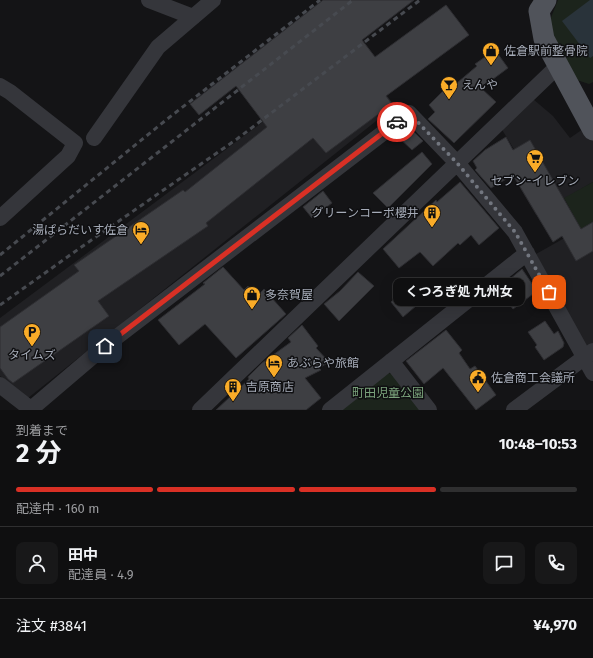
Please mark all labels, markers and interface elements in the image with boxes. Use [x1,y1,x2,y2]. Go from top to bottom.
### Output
shop icon: 佐倉駅前整骨院 [481,41,501,66]
place label: 佐倉駅前整骨院 [504,44,588,58]
bar icon: えんや [439,75,459,100]
place label: えんや [462,78,498,92]
courier [377,102,417,142]
icon: car [386,111,408,133]
supermarket icon: セブン-イレブン [525,148,545,173]
place label: セブン-イレブン [491,174,579,188]
building icon: グリーンコーポ櫻井 [422,203,442,228]
place label: グリーンコーポ櫻井 [312,206,419,220]
hotel icon: 湯ぱらだいす佐倉 [131,220,151,245]
place label: 湯ぱらだいす佐倉 [32,223,128,237]
pin [532,275,566,309]
callout: くつろぎ処 九州女 [393,278,525,306]
icon: bag [538,281,560,303]
text: くつろぎ処 九州女 [405,284,513,299]
shop icon: 多奈賀屋 [242,285,262,310]
place label: 多奈賀屋 [265,288,313,302]
parking icon: タイムズ [22,322,42,347]
pin [88,329,122,363]
icon: home [94,335,116,357]
place label: タイムズ [8,348,56,362]
hotel icon: あぶらや旅館 [264,353,284,378]
place label: あぶらや旅館 [287,356,359,370]
public building icon: 佐倉商工会議所 [468,368,488,393]
place label: 佐倉商工会議所 [491,371,575,385]
building icon: 吉原商店 [223,377,243,402]
place label: 吉原商店 [246,380,294,394]
park label: 町田児童公園 [352,386,424,400]
text: 到着まで [16,423,68,438]
text: 10:48–10:53 [499,435,577,453]
text: 2 分 [16,438,62,469]
text: 配達中 · 160 m [16,501,99,516]
button: person [16,542,58,584]
button: chat [483,542,525,584]
button: phone [535,542,577,584]
text: 田中 [68,546,98,564]
text: 配達員 · 4.9 [68,567,134,582]
text: ¥4,970 [533,616,577,634]
text: 注文 #3841 [16,617,87,635]

